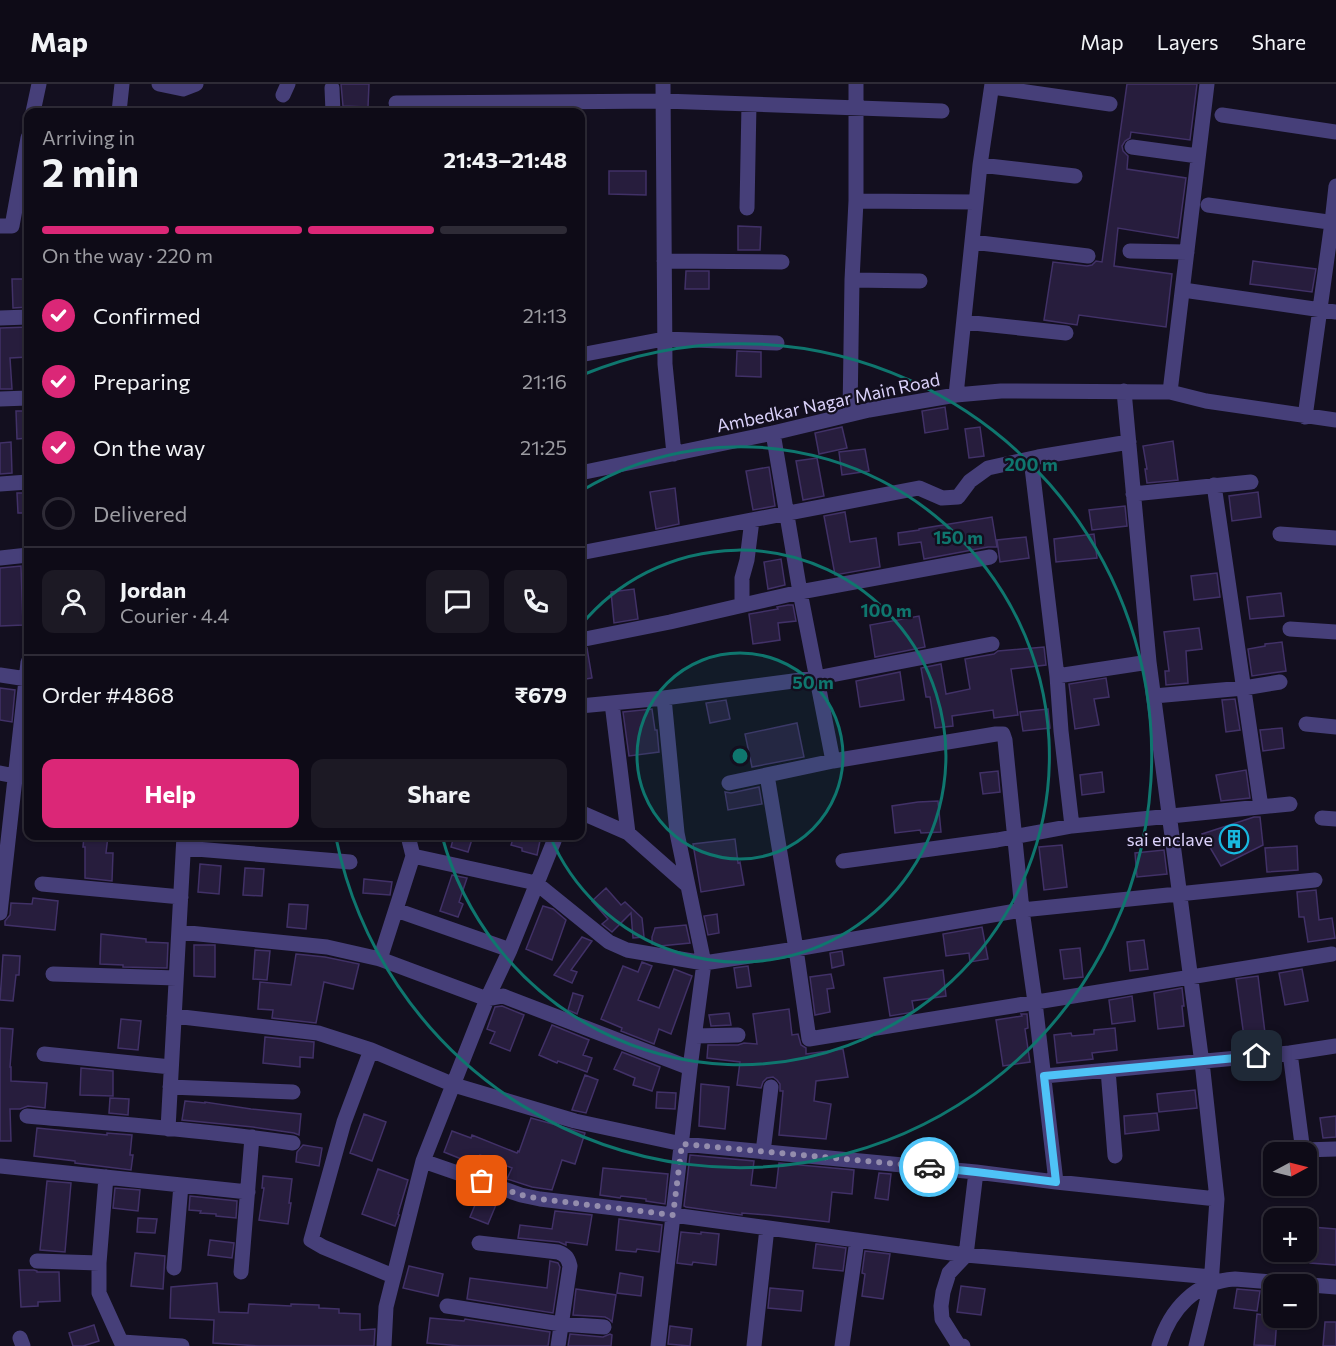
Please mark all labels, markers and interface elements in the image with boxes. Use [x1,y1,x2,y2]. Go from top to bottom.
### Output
text: Map [30,24,88,58]
text: Map [1080,29,1124,54]
text: Layers [1157,29,1219,54]
text: Share [1252,29,1306,54]
text: Arriving in [42,125,135,149]
text: 21:43–21:48 [444,146,567,173]
text: 2 min [42,147,139,195]
text: On the way · 220 m [42,243,213,267]
icon: check [42,299,75,332]
text: Confirmed [93,302,200,329]
text: 21:13 [523,303,567,327]
icon: check [42,365,75,398]
text: Preparing [93,368,190,395]
street label: Ambedkar Nagar Main Road [714,368,942,436]
text: 21:16 [522,369,567,393]
icon: check [42,431,75,464]
text: On the way [93,434,205,461]
text: 21:25 [520,435,567,459]
text: 200 m [1004,453,1058,475]
text: Delivered [93,500,187,527]
text: 150 m [933,526,983,548]
button: person [42,570,105,633]
button: chat [426,570,489,633]
button: phone [504,570,567,633]
text: Jordan [120,576,186,603]
text: 100 m [860,599,912,621]
text: Courier · 4.4 [120,603,229,627]
text: 50 m [792,671,834,693]
text: Order #4868 [42,681,174,708]
text: ₹679 [514,681,567,708]
centre of rings [730,746,750,766]
button: Help [42,759,299,828]
button: Share [311,759,567,828]
building icon: sai enclave [1218,823,1250,855]
place label: sai enclave [1126,828,1213,850]
pin [1231,1030,1282,1081]
icon: home [1240,1039,1273,1072]
courier [899,1137,959,1197]
north arrow [1263,1142,1317,1196]
map controls [1263,1142,1317,1328]
icon: car [913,1151,946,1184]
pin [456,1155,507,1206]
icon: bag [465,1164,498,1197]
button: + [1263,1208,1317,1262]
button: − [1263,1274,1317,1328]

